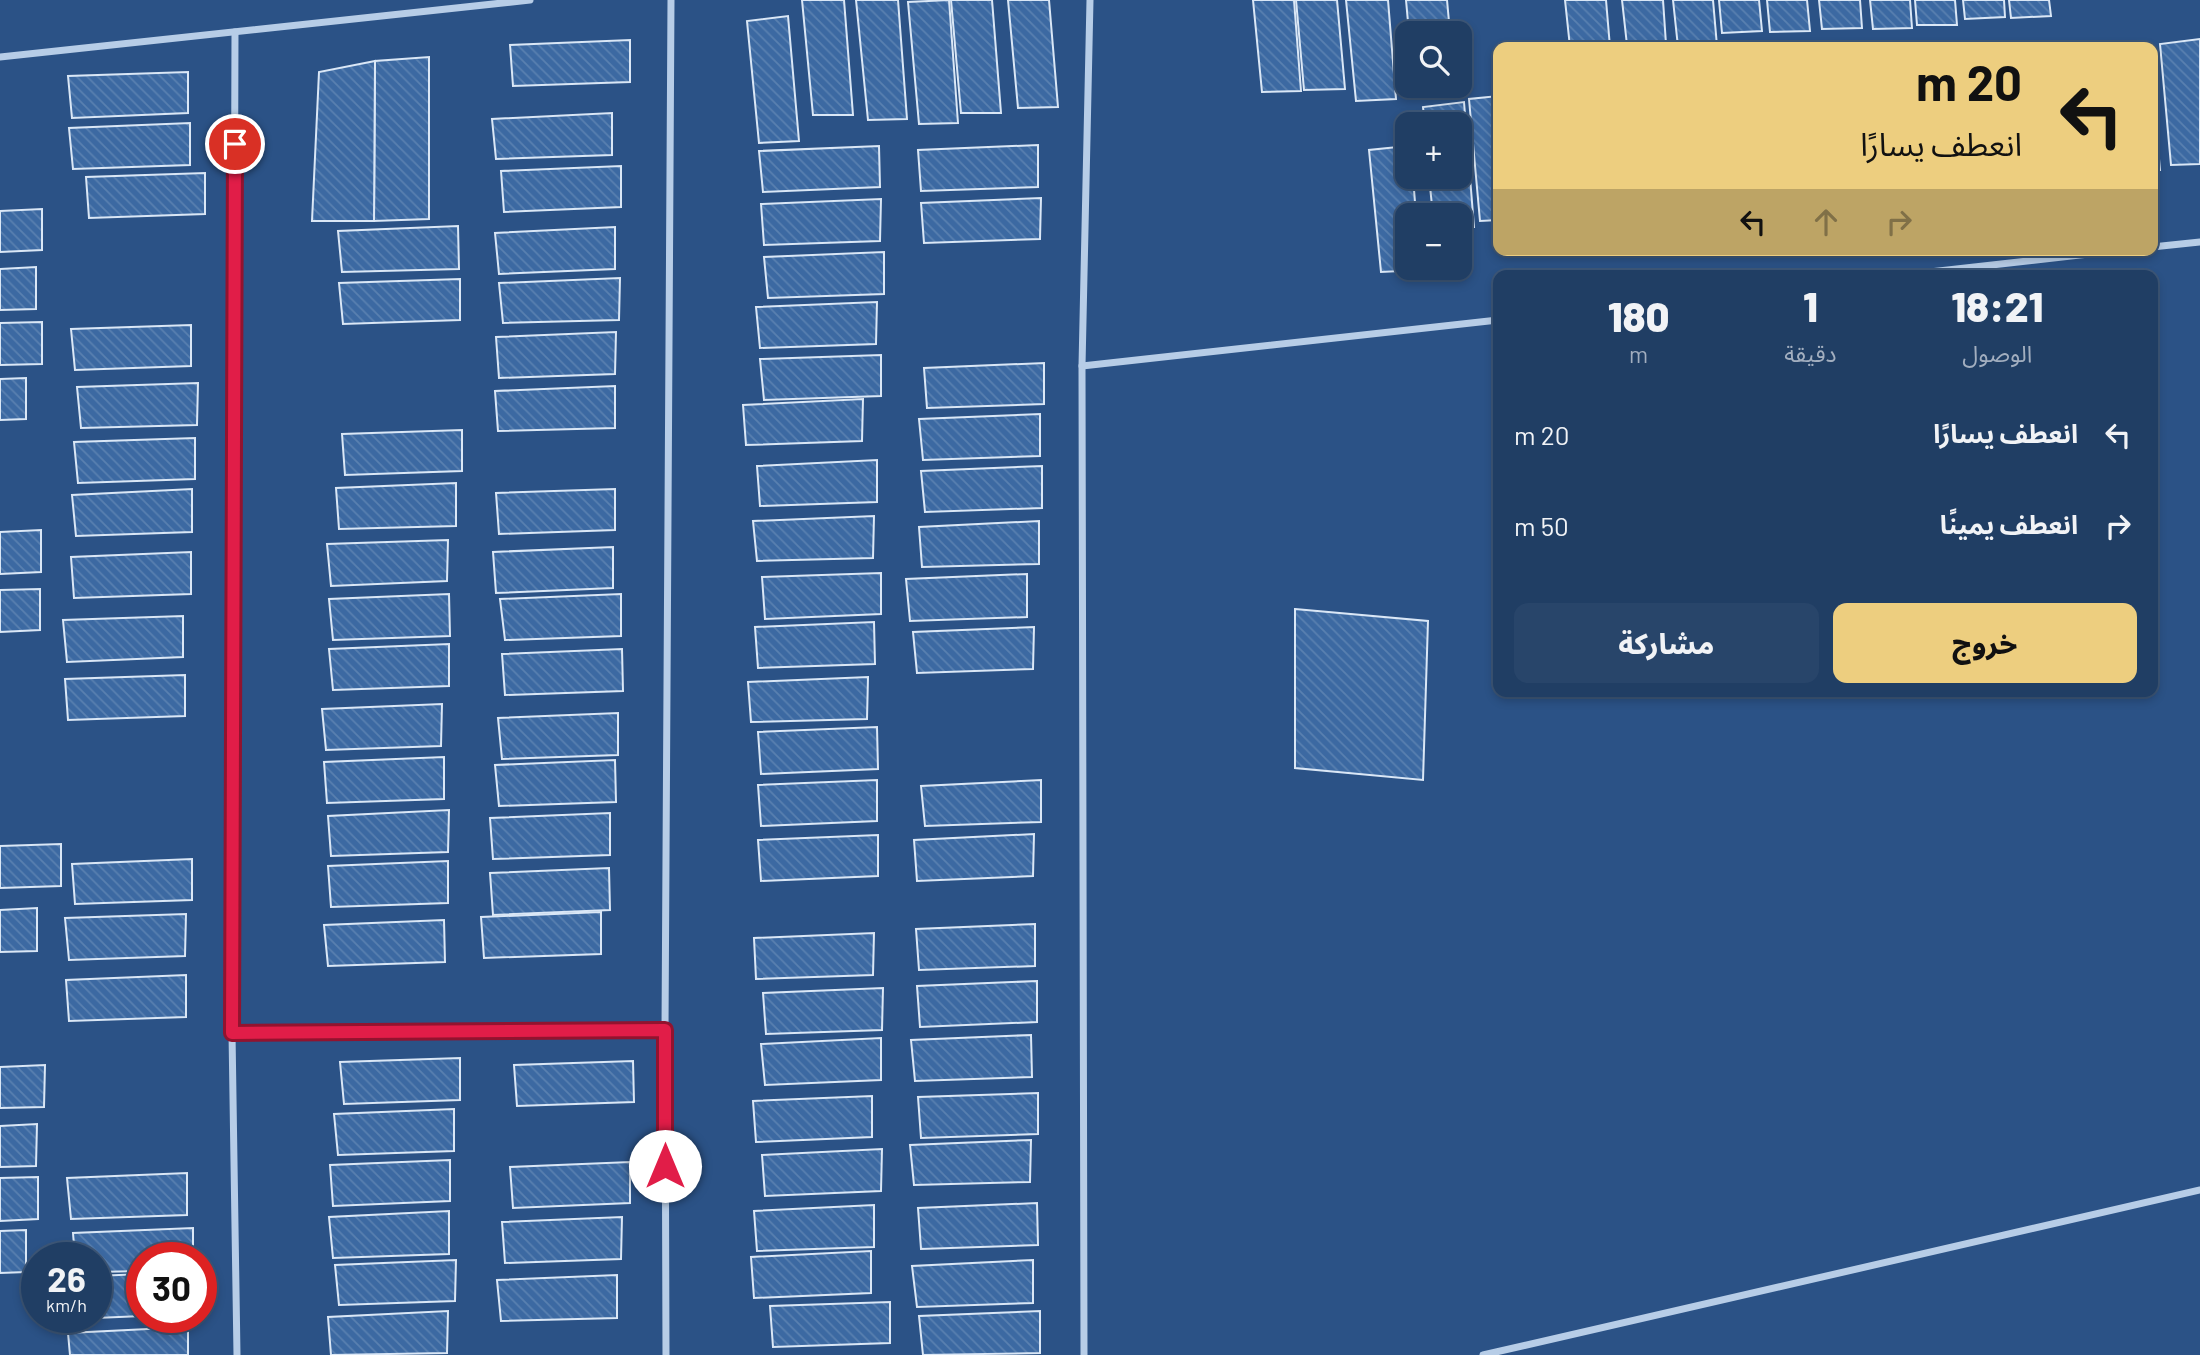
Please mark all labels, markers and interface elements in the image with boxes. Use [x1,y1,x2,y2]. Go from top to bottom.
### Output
map controls [1395,21,1472,280]
button: search [1395,21,1472,98]
text: 20 m [1916,52,2022,111]
icon: left [2046,70,2137,161]
button: + [1395,112,1472,189]
pin [205,114,265,174]
text: انعطف يسارًا [1860,124,2022,162]
icon: arrive [216,125,254,163]
button: − [1395,203,1472,280]
icon: left [1734,203,1772,241]
icon: ahead [1807,203,1845,241]
icon: right [1880,203,1918,241]
text: 1 [1803,280,1818,330]
text: 18:21 [1951,280,2043,330]
text: 180 [1608,290,1670,340]
text: دقيقة [1784,339,1837,367]
text: الوصول [1962,339,2032,367]
text: m [1629,340,1648,368]
icon: left [2099,416,2137,454]
text: انعطف يسارًا [1933,417,2078,448]
text: 20 m [1514,419,1569,450]
icon: right [2099,507,2137,545]
text: انعطف يمينًا [1940,508,2078,539]
text: 50 m [1514,510,1569,541]
button: مشاركة [1514,603,1819,683]
button: خروج [1833,603,2137,683]
position arrow [628,1129,702,1203]
speed limit sign: 30 [126,1242,217,1333]
text: 26 [47,1257,86,1299]
text: km/h [46,1294,87,1316]

